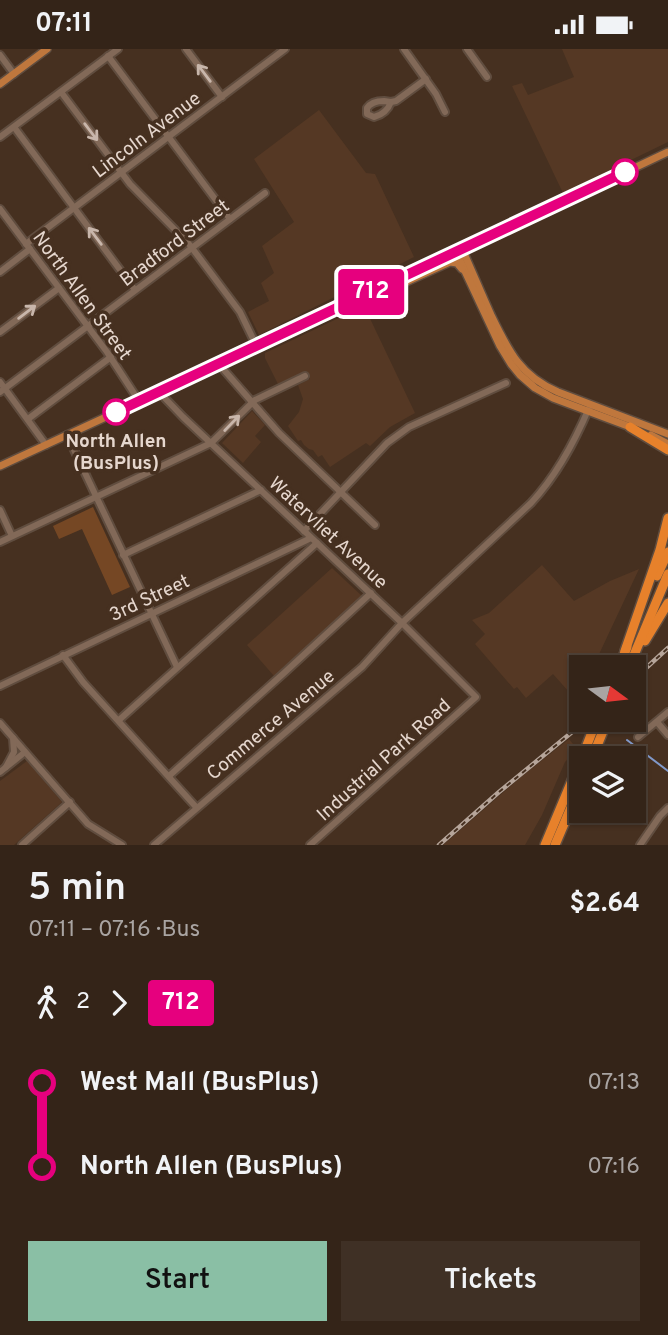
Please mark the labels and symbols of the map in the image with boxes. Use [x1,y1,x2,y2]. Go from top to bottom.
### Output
one-way arrow [197,64,211,83]
street label: Lincoln Avenue [88,87,206,184]
one-way arrow [83,122,98,141]
unlabelled marker [612,159,638,185]
street label: Bradford Street [116,195,235,293]
street label: North Allen Street [27,227,136,365]
one-way arrow [87,227,102,246]
line badge: 712 [331,269,411,315]
one-way arrow [17,305,36,319]
marker: North Allen (BusPlus) [103,399,129,425]
one-way arrow [223,415,240,432]
place label: North Allen (BusPlus) [65,430,167,476]
street label: Watervliet Avenue [263,472,392,595]
street label: 3rd Street [106,570,194,628]
north arrow [569,655,646,731]
street label: Commerce Avenue [202,665,340,786]
street label: Industrial Park Road [312,694,456,827]

